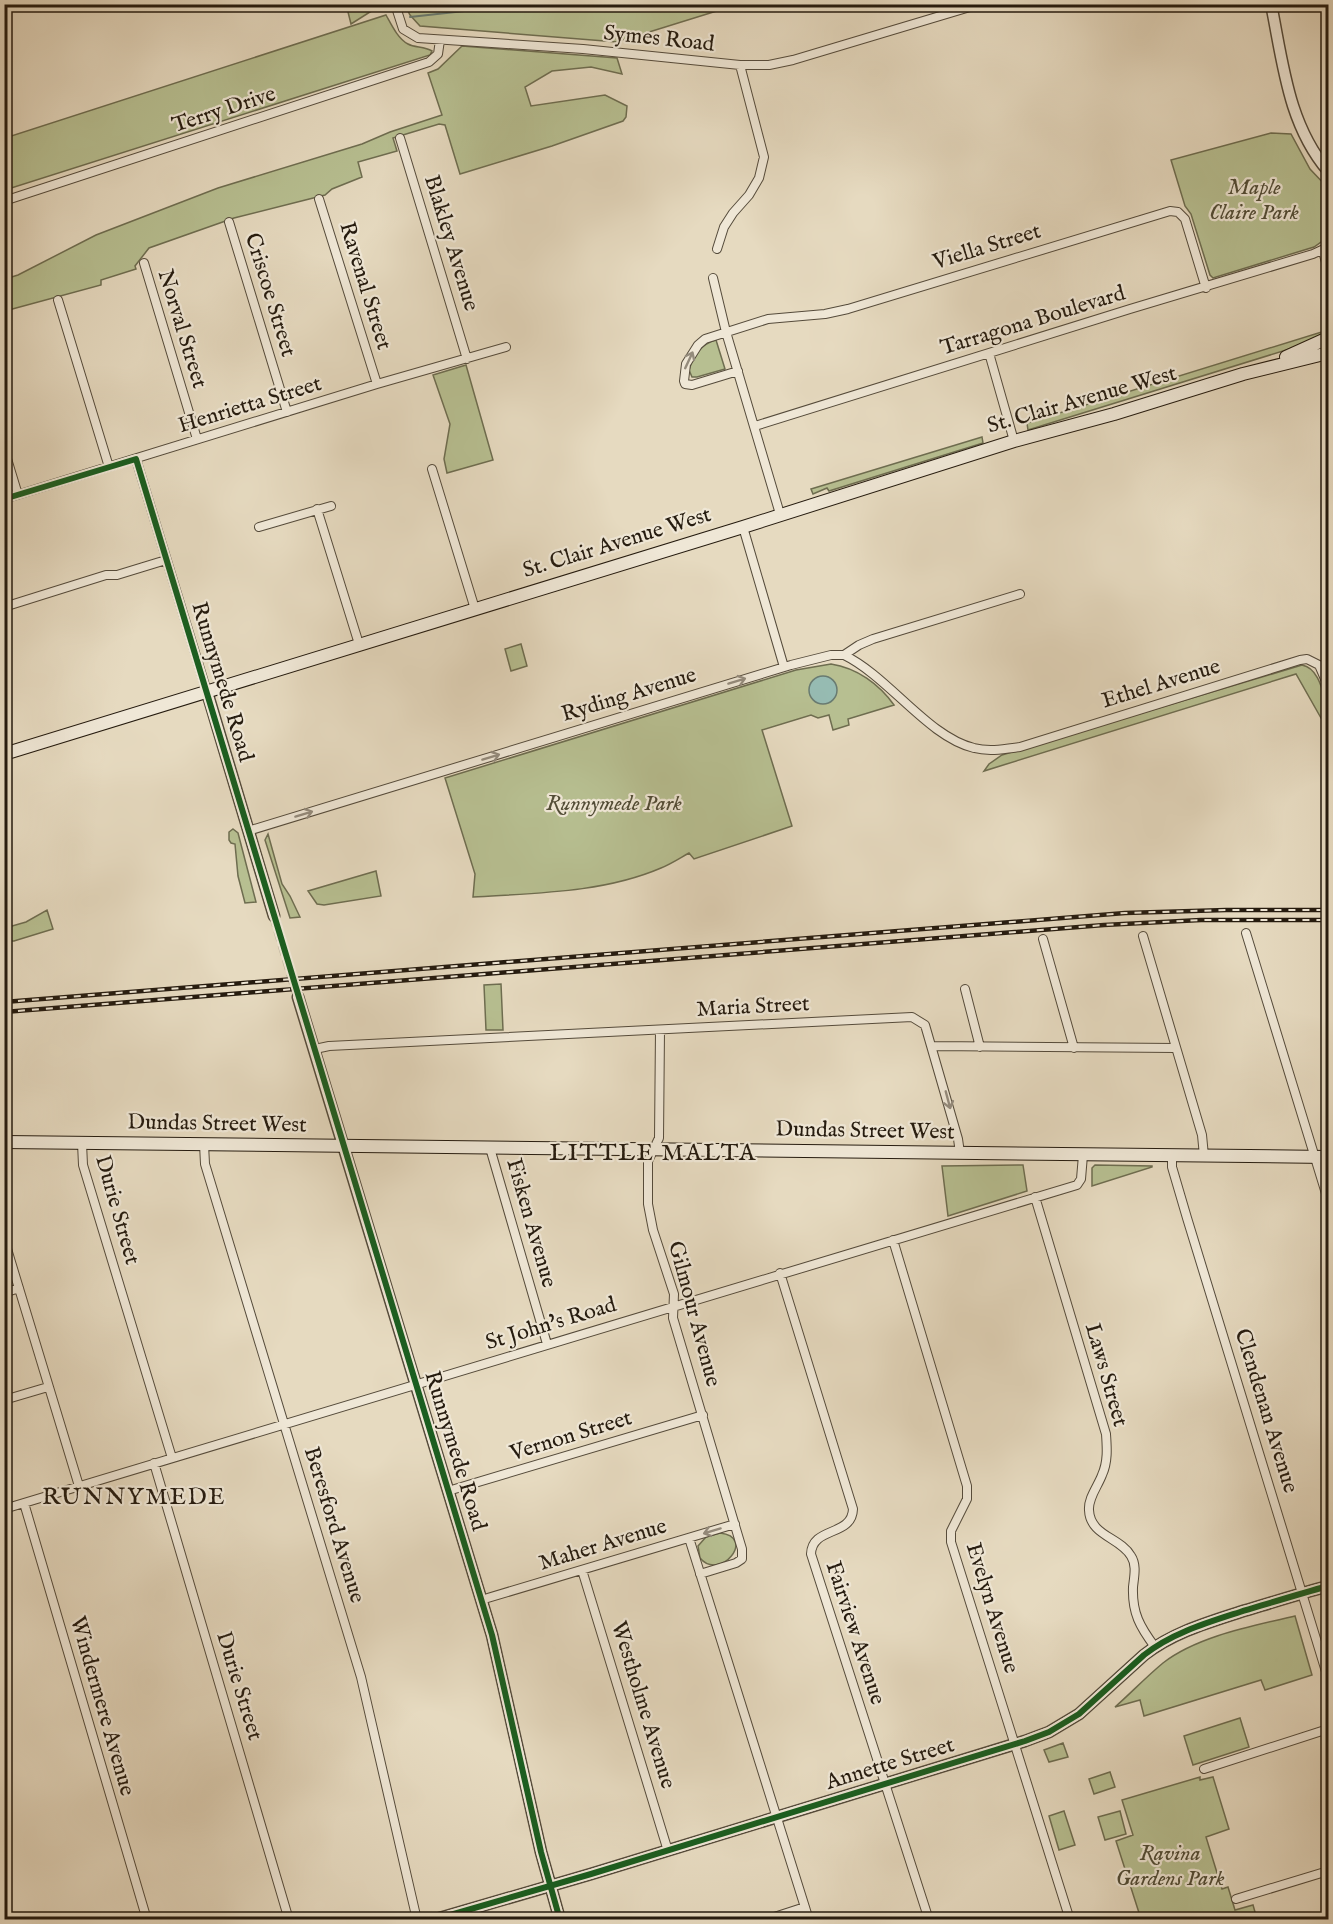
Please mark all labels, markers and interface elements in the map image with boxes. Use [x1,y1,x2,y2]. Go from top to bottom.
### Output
street label: Symes Road [602,19,716,59]
street label: Terry Drive [169,80,279,140]
street label: Blakley Avenue [417,172,485,314]
park label: Maple Claire Park [1209,174,1299,227]
street label: Viella Street [929,217,1045,277]
street label: Ravenal Street [332,219,398,354]
street label: Criscoe Street [238,230,302,361]
street label: Norval Street [151,266,213,392]
street label: Tarragona Boulevard [937,279,1129,362]
one-way arrow [684,352,695,370]
street label: St. Clair Avenue West [984,359,1180,440]
street label: Henrietta Street [175,370,325,440]
street label: St. Clair Avenue West [519,501,715,585]
street label: Runnymede Road [184,599,260,765]
street label: Ethel Avenue [1098,653,1224,715]
street label: Ryding Avenue [558,661,700,729]
one-way arrow [727,675,746,686]
one-way arrow [481,751,500,762]
park label: Runnymede Park [546,790,682,818]
one-way arrow [294,808,313,819]
street label: Maria Street [696,990,811,1024]
one-way arrow [942,1090,954,1109]
street label: Dundas Street West [127,1108,307,1140]
street label: Dundas Street West [775,1115,955,1147]
district label: LITTLE MALTA [549,1138,757,1169]
street label: Durie Street [88,1152,146,1268]
street label: Fisken Avenue [499,1155,563,1291]
street label: Gilmour Avenue [661,1238,727,1390]
street label: St John's Road [482,1291,620,1357]
street label: Laws Street [1078,1320,1134,1430]
street label: Clendenan Avenue [1228,1325,1304,1497]
street label: Runnymede Road [417,1368,493,1534]
street label: Vernon Street [506,1404,636,1468]
street label: Beresford Avenue [297,1443,371,1607]
district label: RUNNYMEDE [42,1482,226,1513]
street label: Maher Avenue [536,1512,670,1578]
one-way arrow [703,1526,722,1537]
street label: Evelyn Avenue [959,1539,1025,1677]
street label: Fairview Avenue [819,1558,891,1708]
street label: Windermere Avenue [63,1613,141,1799]
street label: Westholme Avenue [604,1618,682,1792]
street label: Durie Street [209,1628,269,1744]
street label: Annette Street [821,1731,958,1797]
park label: Ravina Gardens Park [1115,1840,1225,1893]

